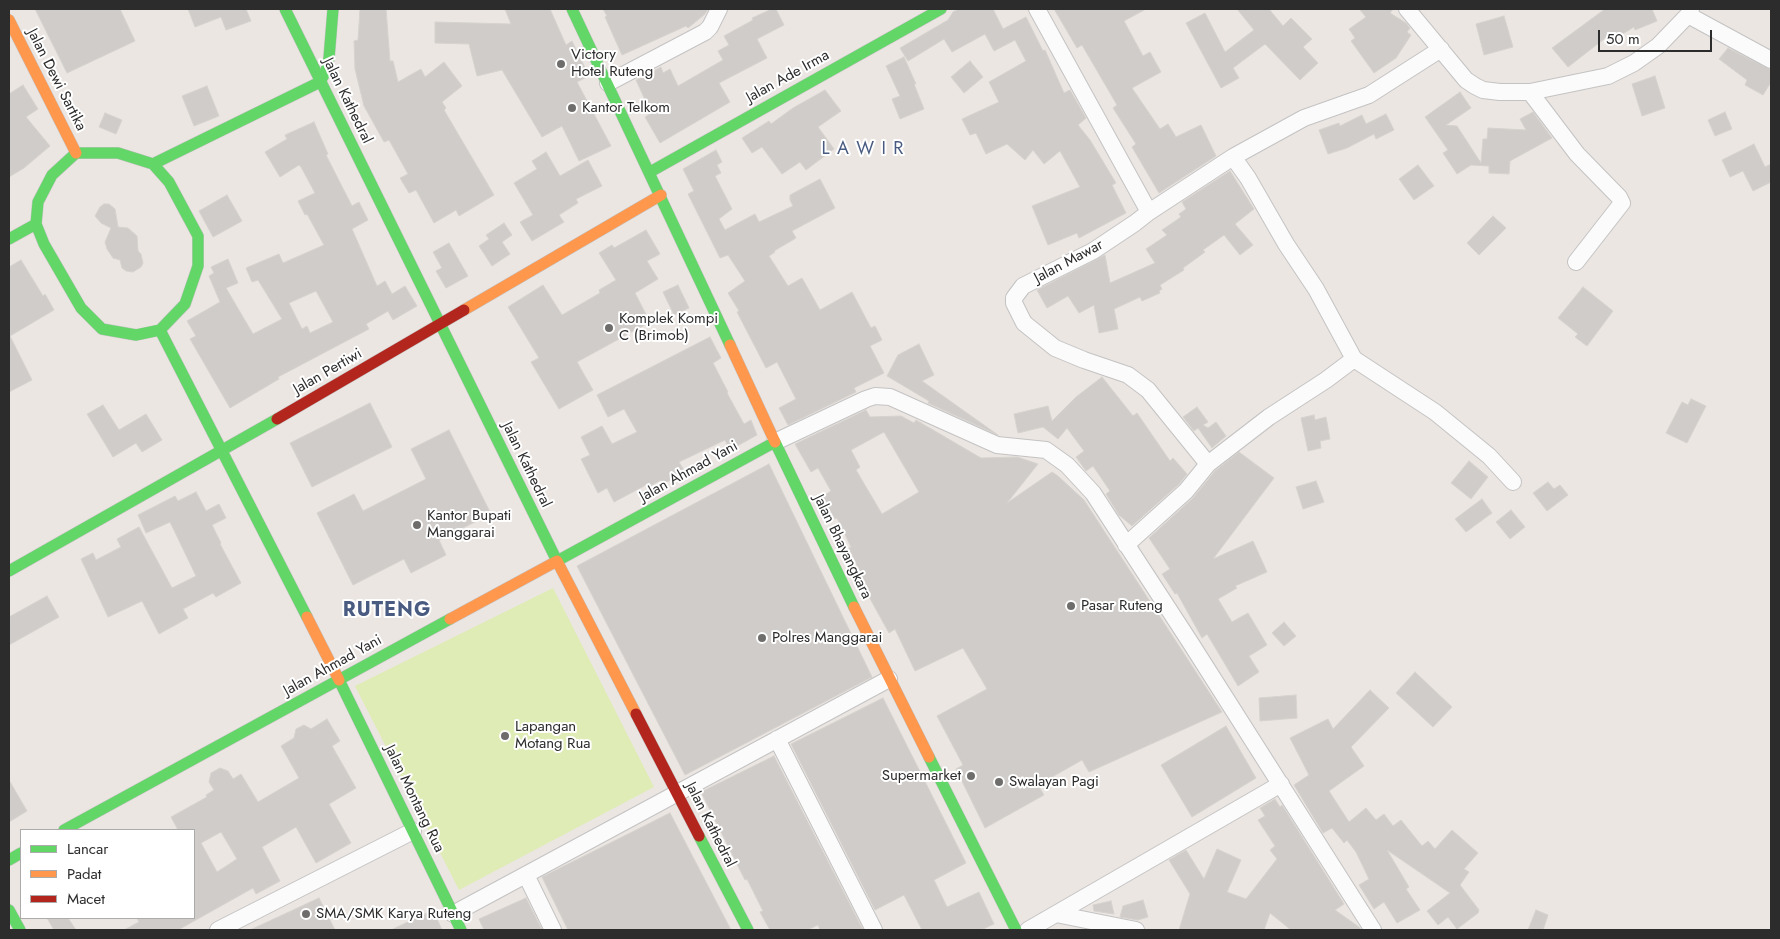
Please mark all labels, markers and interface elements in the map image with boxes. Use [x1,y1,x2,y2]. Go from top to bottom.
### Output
scale bar [1600,20,1714,52]
street label: Jalan Dewi Sartika [23,26,89,134]
text: 50 m [1606,28,1640,50]
place label: Victory Hotel Ruteng [571,46,653,81]
street label: Jalan Ade Irma [743,47,833,107]
street label: Jalan Kathedral [319,55,375,147]
marker: Victory Hotel Ruteng [555,58,567,70]
place label: Kantor Telkom [582,99,670,117]
marker: Kantor Telkom [566,102,578,114]
district label: L A W I R [820,139,906,161]
street label: Jalan Mawar [1031,236,1107,288]
place label: Komplek Kompi C (Brimob) [619,310,718,345]
marker: Komplek Kompi C (Brimob) [603,322,615,334]
street label: Jalan Pertiwi [291,345,365,399]
street label: Jalan Kathedral [498,419,554,511]
street label: Jalan Ahmad Yani [637,438,741,506]
street label: Jalan Bhayangkara [809,492,875,602]
place label: Kantor Bupati Manggarai [427,507,512,542]
marker: Kantor Bupati Manggarai [411,519,423,531]
place label: Pasar Ruteng [1081,597,1163,615]
district label: RUTENG [342,599,432,623]
marker: Pasar Ruteng [1065,600,1077,612]
place label: Polres Manggarai [772,629,882,647]
street label: Jalan Ahmad Yani [281,632,385,700]
marker: Polres Manggarai [756,632,768,644]
place label: Lapangan Motang Rua [515,718,591,753]
marker: Lapangan Motang Rua [499,730,511,742]
street label: Jalan Montang Rua [380,742,448,856]
place label: Supermarket [882,767,961,785]
marker: Supermarket [965,770,977,782]
place label: Swalayan Pagi [1009,773,1099,791]
marker: Swalayan Pagi [993,776,1005,788]
street label: Jalan Kathedral [681,779,739,871]
legend [20,829,195,919]
text: Lancar [67,838,108,860]
text: Padat [67,863,101,885]
text: Macet [67,888,105,910]
place label: SMA/SMK Karya Ruteng [316,905,471,923]
marker: SMA/SMK Karya Ruteng [300,908,312,920]

